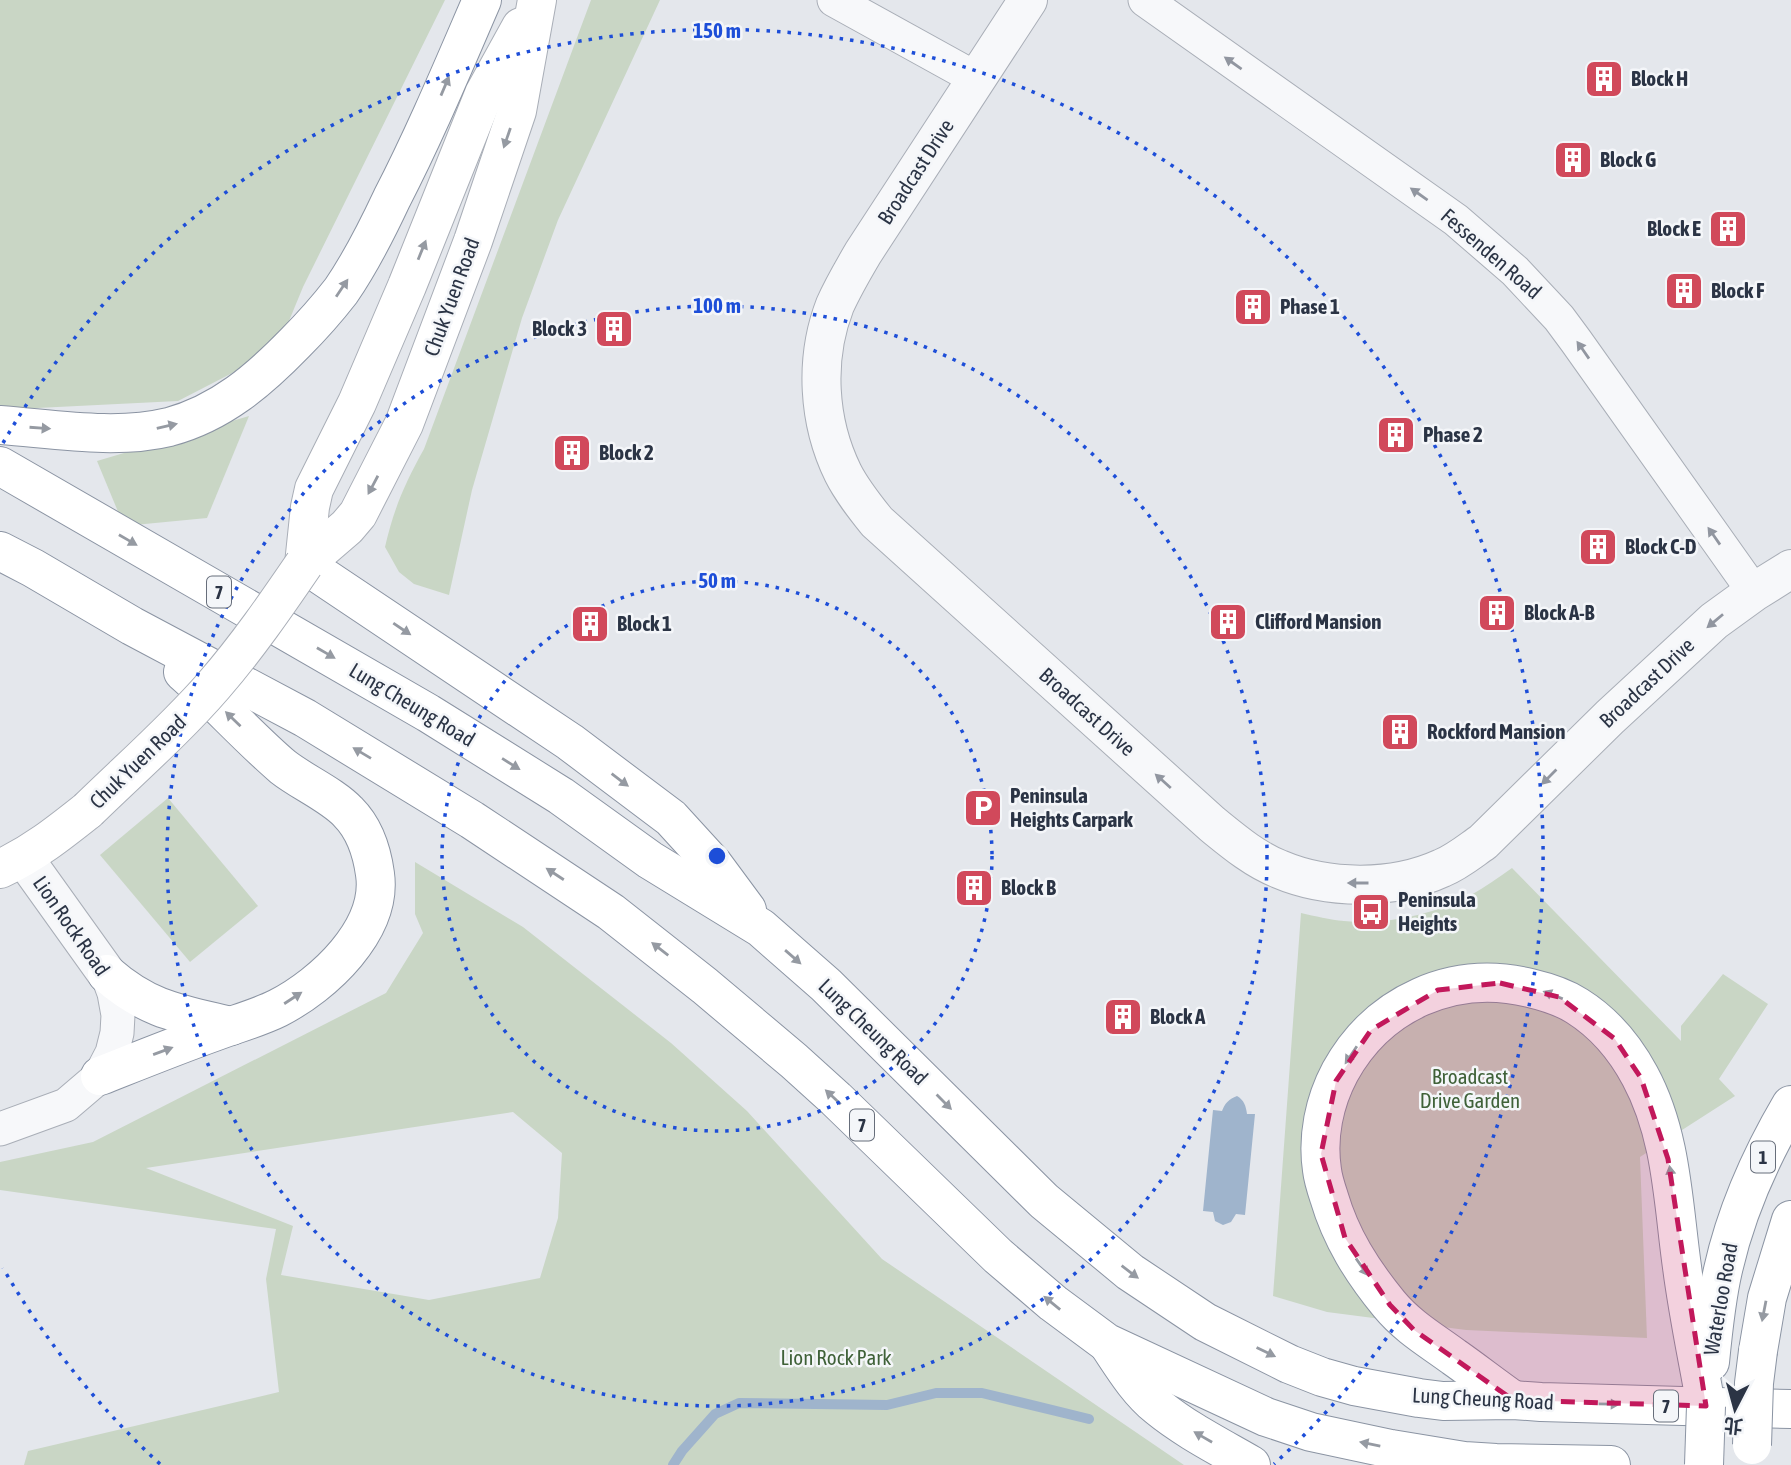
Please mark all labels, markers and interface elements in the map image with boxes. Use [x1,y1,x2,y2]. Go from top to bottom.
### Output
text: 150 m [693,18,741,42]
one-way arrow [1224,56,1242,70]
building icon: Block H [1583,58,1625,100]
place label: Block H [1631,66,1688,90]
one-way arrow [440,75,451,96]
street label: Broadcast Drive [872,114,958,228]
one-way arrow [501,128,512,149]
building icon: Block G [1552,139,1594,181]
place label: Block G [1600,147,1656,171]
one-way arrow [1410,187,1428,201]
street label: Fessenden Road [1437,203,1547,303]
building icon: Block E [1707,208,1749,250]
place label: Block E [1647,216,1701,240]
street label: Chuk Yuen Road [419,234,484,359]
one-way arrow [416,239,427,260]
building icon: Block F [1663,270,1705,312]
place label: Block F [1711,278,1765,302]
one-way arrow [335,279,349,297]
building icon: Phase 1 [1232,286,1274,328]
text: 100 m [693,293,741,317]
place label: Phase 1 [1280,294,1340,318]
building icon: Block 3 [593,308,635,350]
place label: Block 3 [532,316,587,340]
one-way arrow [1576,341,1590,359]
building icon: Phase 2 [1375,414,1417,456]
one-way arrow [156,421,178,432]
place label: Phase 2 [1423,422,1483,446]
one-way arrow [29,423,51,434]
building icon: Block 2 [551,432,593,474]
place label: Block 2 [599,440,654,464]
one-way arrow [368,475,379,495]
building icon: Block C-D [1577,526,1619,568]
one-way arrow [1707,527,1721,545]
one-way arrow [119,534,138,546]
place label: Block C-D [1625,534,1697,558]
text: 50 m [698,568,736,592]
road number: 7 [207,576,231,608]
building icon: Block A-B [1476,592,1518,634]
place label: Block A-B [1524,600,1595,624]
building icon: Clifford Mansion [1207,601,1249,643]
building icon: Block 1 [569,603,611,645]
place label: Clifford Mansion [1255,609,1381,633]
place label: Block 1 [617,611,672,635]
one-way arrow [1706,613,1723,628]
one-way arrow [392,622,411,635]
street label: Broadcast Drive [1594,632,1699,732]
one-way arrow [316,647,335,660]
street label: Lung Cheung Road [346,657,479,751]
street label: Broadcast Drive [1035,662,1140,760]
street label: Chuk Yuen Road [84,710,190,813]
one-way arrow [225,711,242,727]
building icon: Rockford Mansion [1379,711,1421,753]
place label: Rockford Mansion [1427,719,1565,743]
one-way arrow [353,746,372,759]
one-way arrow [501,758,520,771]
one-way arrow [1541,769,1557,785]
one-way arrow [611,773,629,788]
one-way arrow [1155,773,1172,789]
place label: Peninsula Heights Carpark [1010,783,1133,831]
parking icon: Peninsula Heights Carpark [962,787,1004,829]
centre of rings [705,844,729,868]
building icon: Block B [953,867,995,909]
one-way arrow [545,868,564,881]
street label: Lion Rock Road [29,871,115,980]
place label: Block B [1001,875,1056,899]
one-way arrow [1347,877,1369,889]
place label: Peninsula Heights [1398,887,1476,935]
bus stop icon: Peninsula Heights [1350,891,1392,933]
one-way arrow [651,942,669,957]
one-way arrow [785,949,802,964]
street label: Lung Cheung Road [814,973,933,1089]
one-way arrow [1542,989,1563,1000]
one-way arrow [284,992,303,1005]
building icon: Block A [1102,996,1144,1038]
place label: Block A [1150,1004,1206,1028]
one-way arrow [153,1045,174,1056]
one-way arrow [1345,1045,1358,1064]
park label: Broadcast Drive Garden [1420,1064,1520,1112]
one-way arrow [825,1089,842,1105]
one-way arrow [936,1094,953,1111]
road number: 7 [850,1110,874,1140]
road number: 1 [1751,1142,1775,1172]
one-way arrow [1665,1165,1676,1187]
street label: Waterloo Road [1698,1241,1742,1357]
one-way arrow [1355,1258,1369,1276]
one-way arrow [1121,1264,1139,1279]
one-way arrow [1044,1295,1062,1310]
one-way arrow [1758,1300,1769,1322]
park label: Lion Rock Park [780,1345,892,1369]
one-way arrow [1256,1347,1276,1358]
north arrow [1700,1374,1770,1444]
street label: Lung Cheung Road [1412,1382,1555,1414]
road number: 7 [1654,1390,1678,1422]
one-way arrow [1599,1399,1621,1410]
text: 北 [1723,1414,1744,1438]
one-way arrow [1193,1431,1212,1443]
one-way arrow [1359,1439,1381,1450]

